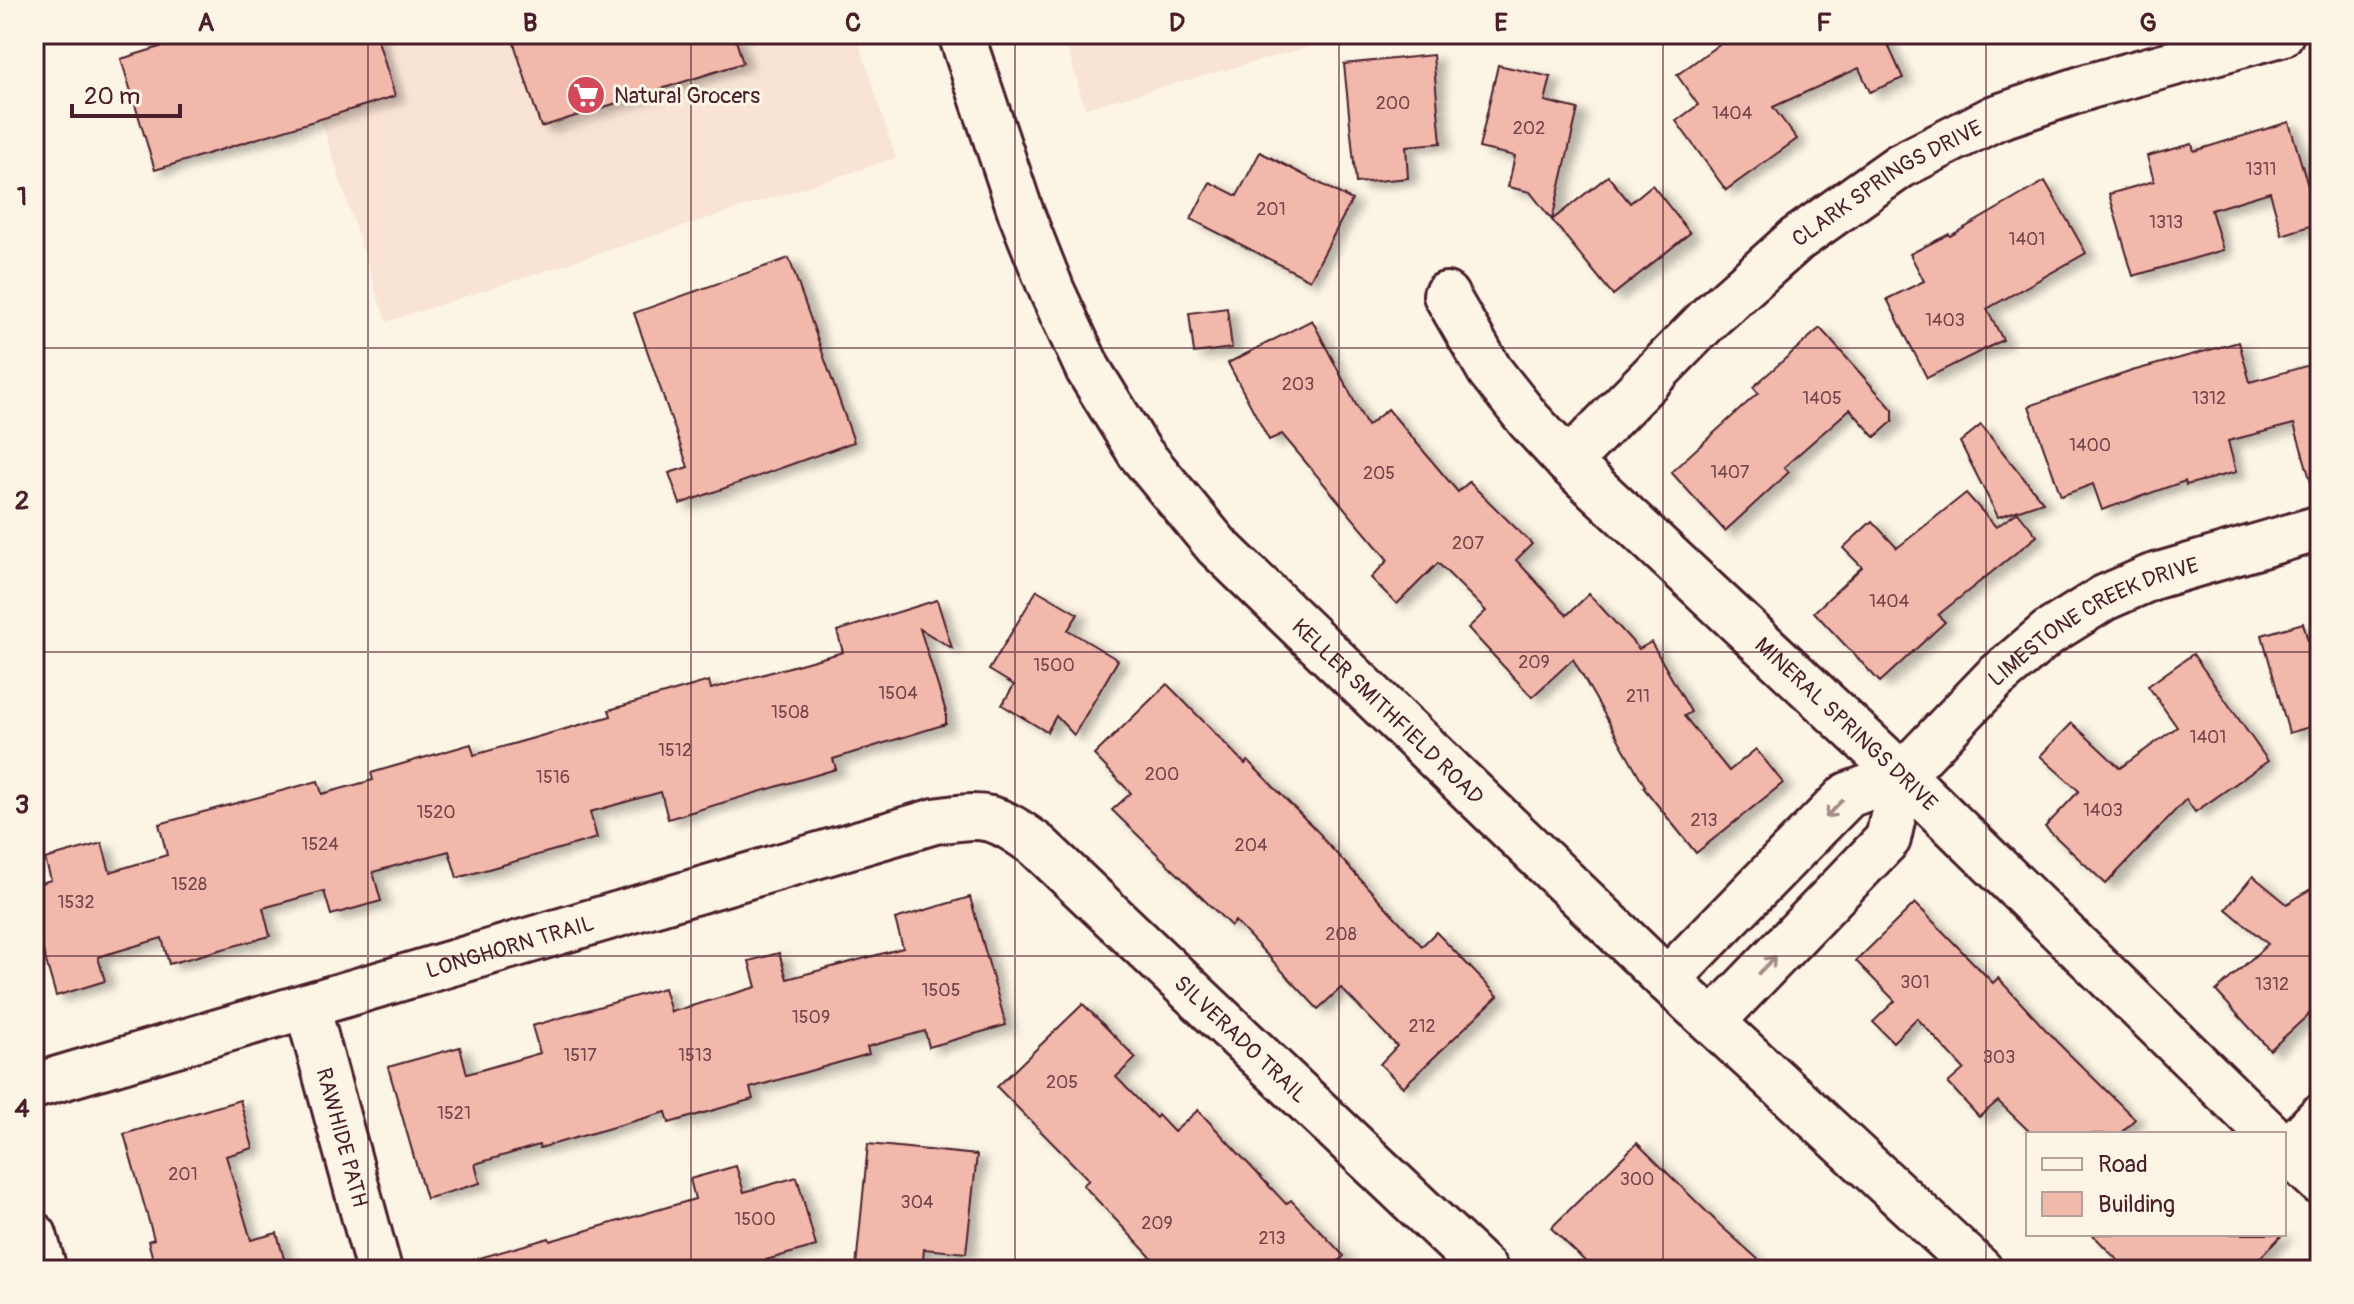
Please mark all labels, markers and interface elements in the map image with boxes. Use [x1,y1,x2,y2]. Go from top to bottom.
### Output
text: A [198,7,215,39]
text: B [523,7,537,39]
text: C [845,7,861,39]
text: D [1169,7,1185,39]
text: E [1494,7,1508,39]
text: F [1816,7,1832,39]
text: G [2139,7,2157,39]
scale bar [72,68,180,118]
supermarket icon: Natural Grocers [565,74,607,116]
text: 20 m [84,82,140,111]
place label: Natural Grocers [614,82,760,110]
house number: 200 [1376,92,1410,115]
house number: 1404 [1712,102,1753,125]
street label: CLARK SPRINGS DRIVE [1787,114,1987,253]
house number: 202 [1513,117,1545,140]
house number: 1311 [2245,158,2277,181]
text: 1 [17,181,27,213]
house number: 201 [1256,198,1286,221]
house number: 1313 [2149,211,2183,234]
house number: 1401 [2009,228,2045,251]
house number: 1403 [1925,309,1965,332]
house number: 203 [1282,373,1314,396]
house number: 1405 [1802,387,1842,410]
house number: 1312 [2192,387,2226,410]
house number: 1400 [2069,434,2111,457]
house number: 1407 [1710,461,1750,484]
house number: 205 [1363,462,1395,485]
text: 2 [15,485,29,517]
house number: 207 [1452,532,1484,555]
street label: LIMESTONE CREEK DRIVE [1983,551,2202,693]
house number: 1404 [1869,590,1910,613]
street label: KELLER SMITHFIELD ROAD [1286,613,1489,811]
street label: MINERAL SPRINGS DRIVE [1749,631,1943,817]
house number: 209 [1518,651,1550,674]
house number: 1500 [1033,654,1075,677]
house number: 1504 [878,682,918,705]
house number: 211 [1626,685,1650,708]
house number: 1508 [771,701,809,724]
house number: 1401 [2190,726,2226,749]
house number: 1512 [658,739,692,762]
house number: 200 [1145,763,1179,786]
house number: 1516 [536,766,570,789]
text: 3 [15,789,29,821]
one-way arrow [1825,799,1844,818]
house number: 1403 [2083,799,2123,822]
house number: 1520 [416,801,456,824]
house number: 213 [1690,809,1718,832]
house number: 1524 [301,833,339,856]
house number: 204 [1235,834,1268,857]
house number: 1528 [171,873,207,896]
house number: 1532 [58,891,94,914]
street label: LONGHORN TRAIL [423,909,597,985]
house number: 208 [1325,923,1357,946]
one-way arrow [1757,955,1775,975]
street label: SILVERADO TRAIL [1168,970,1313,1109]
house number: 301 [1900,971,1930,994]
house number: 1312 [2255,973,2289,996]
house number: 1505 [922,979,960,1002]
house number: 1509 [792,1006,830,1029]
house number: 212 [1408,1015,1436,1038]
house number: 1517 [563,1044,597,1067]
house number: 1513 [678,1044,712,1067]
house number: 303 [1983,1046,2015,1069]
street label: RAWHIDE PATH [309,1065,374,1210]
house number: 205 [1046,1071,1078,1094]
text: 4 [14,1093,30,1125]
house number: 1521 [437,1102,471,1125]
legend [2026,1132,2286,1236]
text: Road [2098,1150,2148,1179]
house number: 201 [168,1163,198,1186]
house number: 300 [1620,1168,1654,1191]
text: Building [2098,1190,2175,1219]
house number: 304 [901,1191,934,1214]
house number: 1500 [734,1208,776,1231]
house number: 209 [1141,1212,1173,1235]
house number: 213 [1258,1227,1286,1250]

